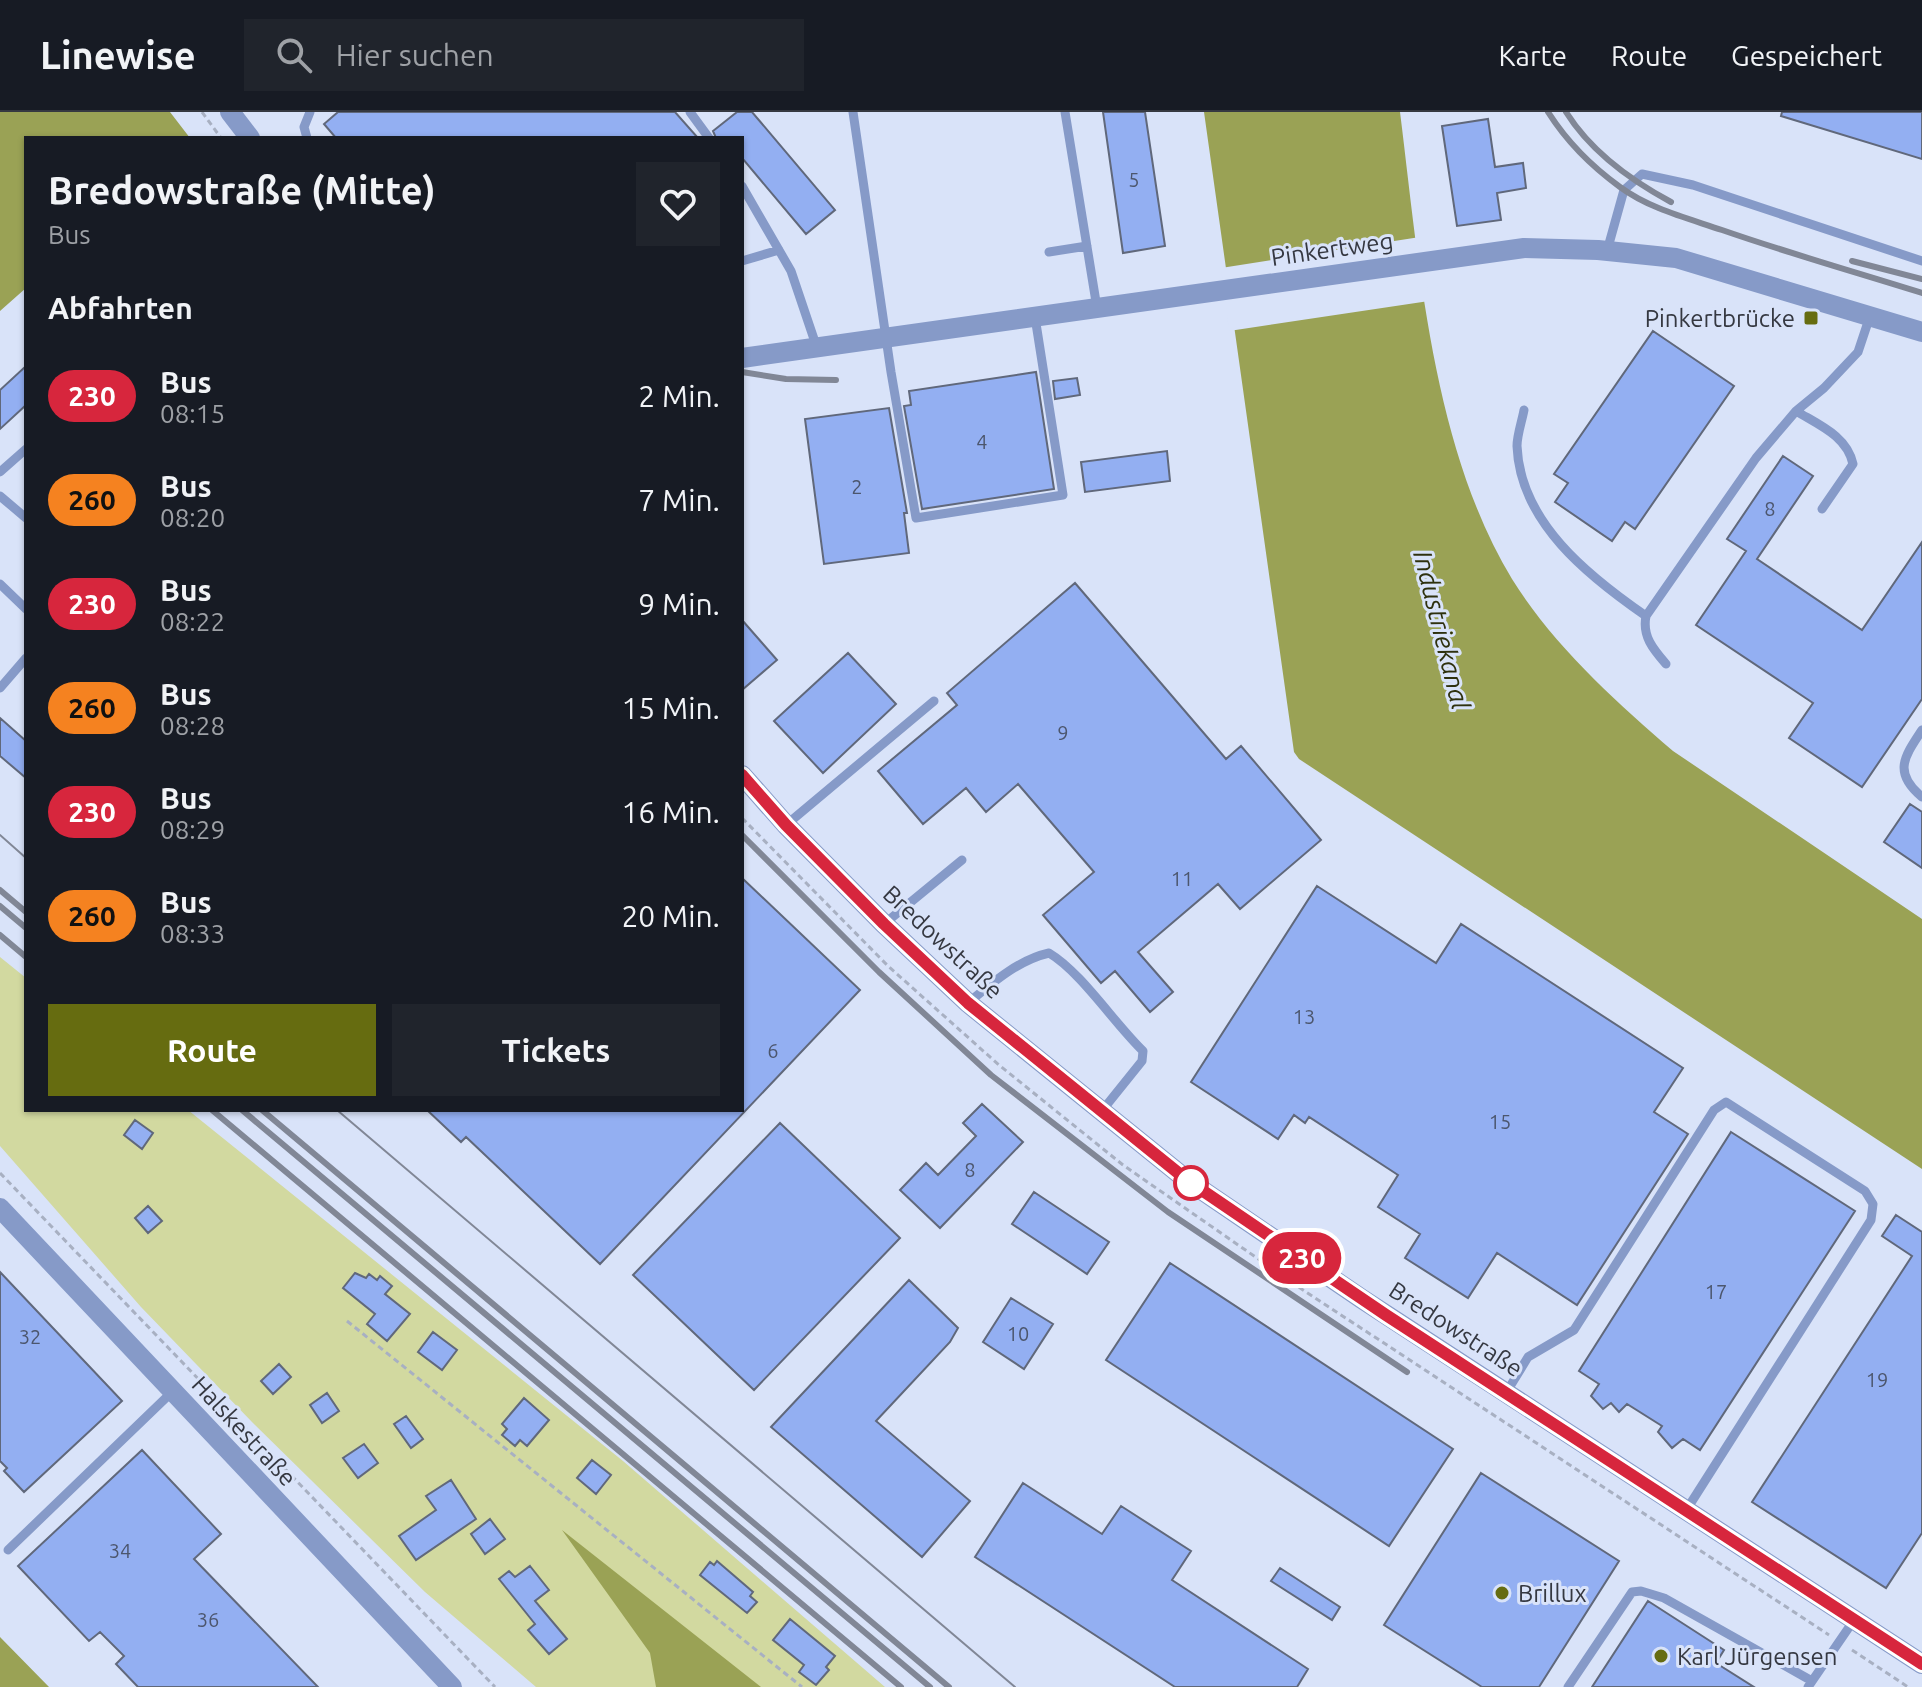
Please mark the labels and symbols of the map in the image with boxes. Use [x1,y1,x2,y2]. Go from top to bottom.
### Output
house number: 5 [1128,168,1140,191]
street label: Pinkertweg [1269,227,1395,271]
place label: Pinkertbrücke [1645,305,1795,332]
marker: Pinkertbrücke [1802,309,1820,327]
house number: 4 [976,430,988,453]
house number: 2 [851,475,863,498]
house number: 8 [1764,497,1776,520]
water label: Industriekanal [1408,547,1476,713]
house number: 9 [1057,721,1069,744]
house number: 11 [1171,867,1193,890]
street label: Bredowstraße [878,880,1008,1004]
house number: 13 [1293,1005,1315,1028]
house number: 6 [767,1039,779,1062]
house number: 15 [1489,1110,1511,1133]
house number: 8 [964,1158,976,1181]
unlabelled marker [1174,1166,1208,1200]
line badge: 230 [1256,1232,1348,1284]
street label: Bredowstraße [1384,1276,1528,1382]
house number: 17 [1705,1280,1727,1303]
house number: 10 [1007,1322,1029,1345]
house number: 32 [19,1325,41,1348]
house number: 19 [1866,1368,1888,1391]
street label: Halskestraße [186,1371,302,1491]
house number: 34 [109,1539,131,1562]
place label: Brillux [1518,1580,1587,1607]
marker: Brillux [1493,1584,1511,1602]
house number: 36 [197,1608,219,1631]
place label: Karl Jürgensen [1677,1643,1838,1670]
marker: Karl Jürgensen [1652,1647,1670,1665]

